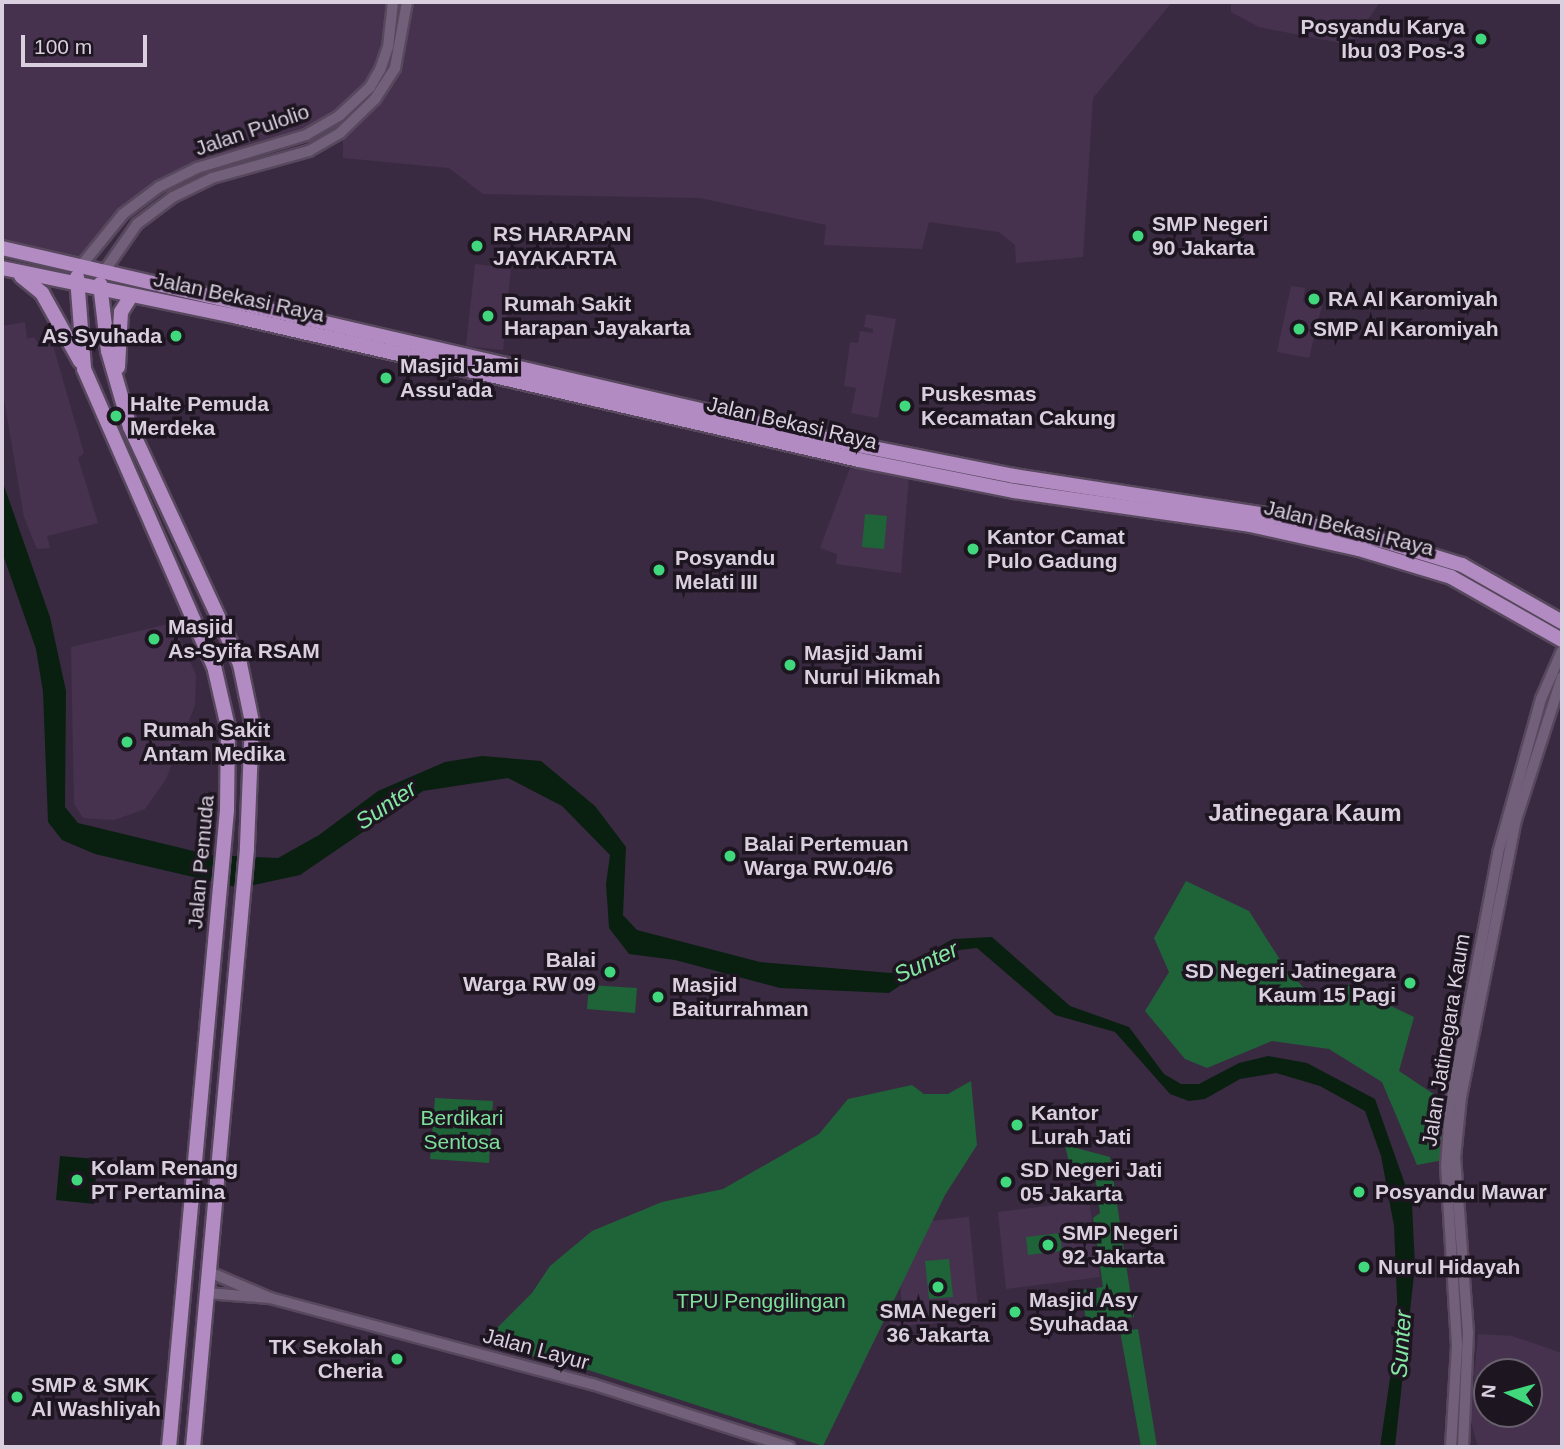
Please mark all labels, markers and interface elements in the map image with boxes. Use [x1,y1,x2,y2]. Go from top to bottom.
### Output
place label: Posyandu Karya Ibu 03 Pos-3 [1300,14,1465,64]
scale bar [24,21,150,65]
marker: Posyandu Karya Ibu 03 Pos-3 [1471,29,1491,49]
text: 100 m [34,35,92,58]
street label: Jalan Pulolio [192,99,312,161]
place label: SMP Negeri 90 Jakarta [1152,211,1269,261]
place label: RS HARAPAN JAYAKARTA [493,221,631,271]
marker: SMP Negeri 90 Jakarta [1130,228,1146,244]
marker: RS HARAPAN JAYAKARTA [467,236,487,256]
street label: Jalan Bekasi Raya [151,267,327,327]
place label: RA Al Karomiyah [1328,286,1500,312]
place label: Rumah Sakit Harapan Jayakarta [504,291,691,341]
marker: RA Al Karomiyah [1306,291,1322,307]
marker: Rumah Sakit Harapan Jayakarta [478,306,498,326]
place label: SMP Al Karomiyah [1313,316,1500,342]
marker: SMP Al Karomiyah [1291,321,1307,337]
place label: As Syuhada [42,323,162,349]
marker: As Syuhada [168,328,184,344]
place label: Masjid Jami Assu'ada [400,353,519,403]
marker: Masjid Jami Assu'ada [378,370,394,386]
place label: Puskesmas Kecamatan Cakung [921,381,1116,431]
place label: Halte Pemuda Merdeka [130,391,269,441]
street label: Jalan Bekasi Raya [704,391,880,455]
marker: Puskesmas Kecamatan Cakung [895,396,915,416]
marker: Halte Pemuda Merdeka [108,408,124,424]
street label: Jalan Bekasi Raya [1262,495,1436,561]
place label: Kantor Camat Pulo Gadung [987,524,1125,574]
marker: Kantor Camat Pulo Gadung [965,541,981,557]
place label: Posyandu Melati III [675,545,775,595]
marker: Posyandu Melati III [649,560,669,580]
place label: Masjid As-Syifa RSAM [168,614,320,664]
marker: Masjid As-Syifa RSAM [146,631,162,647]
place label: Masjid Jami Nurul Hikmah [804,640,941,690]
marker: Masjid Jami Nurul Hikmah [782,657,798,673]
place label: Rumah Sakit Antam Medika [143,717,285,767]
marker: Rumah Sakit Antam Medika [117,732,137,752]
water label: Sunter [350,775,422,835]
street label: Jalan Pemuda [183,794,219,930]
district label: Jatinegara Kaum [1208,799,1402,827]
place label: Balai Pertemuan Warga RW.04/6 [744,831,909,881]
marker: Balai Pertemuan Warga RW.04/6 [722,848,738,864]
street label: Jalan Jatinegara Kaum [1417,932,1475,1148]
water label: Sunter [889,935,963,989]
place label: Balai Warga RW 09 [463,947,596,997]
place label: SD Negeri Jatinegara Kaum 15 Pagi [1185,958,1396,1008]
marker: Balai Warga RW 09 [602,964,618,980]
place label: Masjid Baiturrahman [672,972,809,1022]
marker: SD Negeri Jatinegara Kaum 15 Pagi [1402,975,1418,991]
marker: Masjid Baiturrahman [650,989,666,1005]
place label: Kantor Lurah Jati [1031,1100,1131,1150]
park label: Berdikari Sentosa [421,1105,503,1155]
marker: Kantor Lurah Jati [1009,1117,1025,1133]
place label: Kolam Renang PT Pertamina [91,1155,238,1205]
place label: SD Negeri Jati 05 Jakarta [1020,1157,1162,1207]
marker: Kolam Renang PT Pertamina [69,1172,85,1188]
marker: SD Negeri Jati 05 Jakarta [998,1174,1014,1190]
place label: Posyandu Mawar [1375,1179,1547,1205]
marker: Posyandu Mawar [1349,1182,1369,1202]
place label: SMP Negeri 92 Jakarta [1062,1220,1179,1270]
marker: SMP Negeri 92 Jakarta [1040,1237,1056,1253]
place label: Nurul Hidayah [1378,1254,1520,1280]
marker: Nurul Hidayah [1356,1259,1372,1275]
marker: SMA Negeri 36 Jakarta [930,1279,946,1295]
place label: Masjid Asy Syuhadaa [1029,1287,1139,1337]
park label: TPU Penggilingan [676,1288,846,1314]
place label: SMA Negeri 36 Jakarta [879,1298,997,1348]
marker: Masjid Asy Syuhadaa [1007,1304,1023,1320]
water label: Sunter [1385,1309,1417,1379]
street label: Jalan Layur [480,1323,592,1375]
place label: TK Sekolah Cheria [269,1334,383,1384]
marker: TK Sekolah Cheria [389,1351,405,1367]
north arrow [1473,1358,1543,1428]
place label: SMP & SMK Al Washliyah [31,1372,161,1422]
text: N [1478,1384,1500,1399]
marker: SMP & SMK Al Washliyah [9,1389,25,1405]

